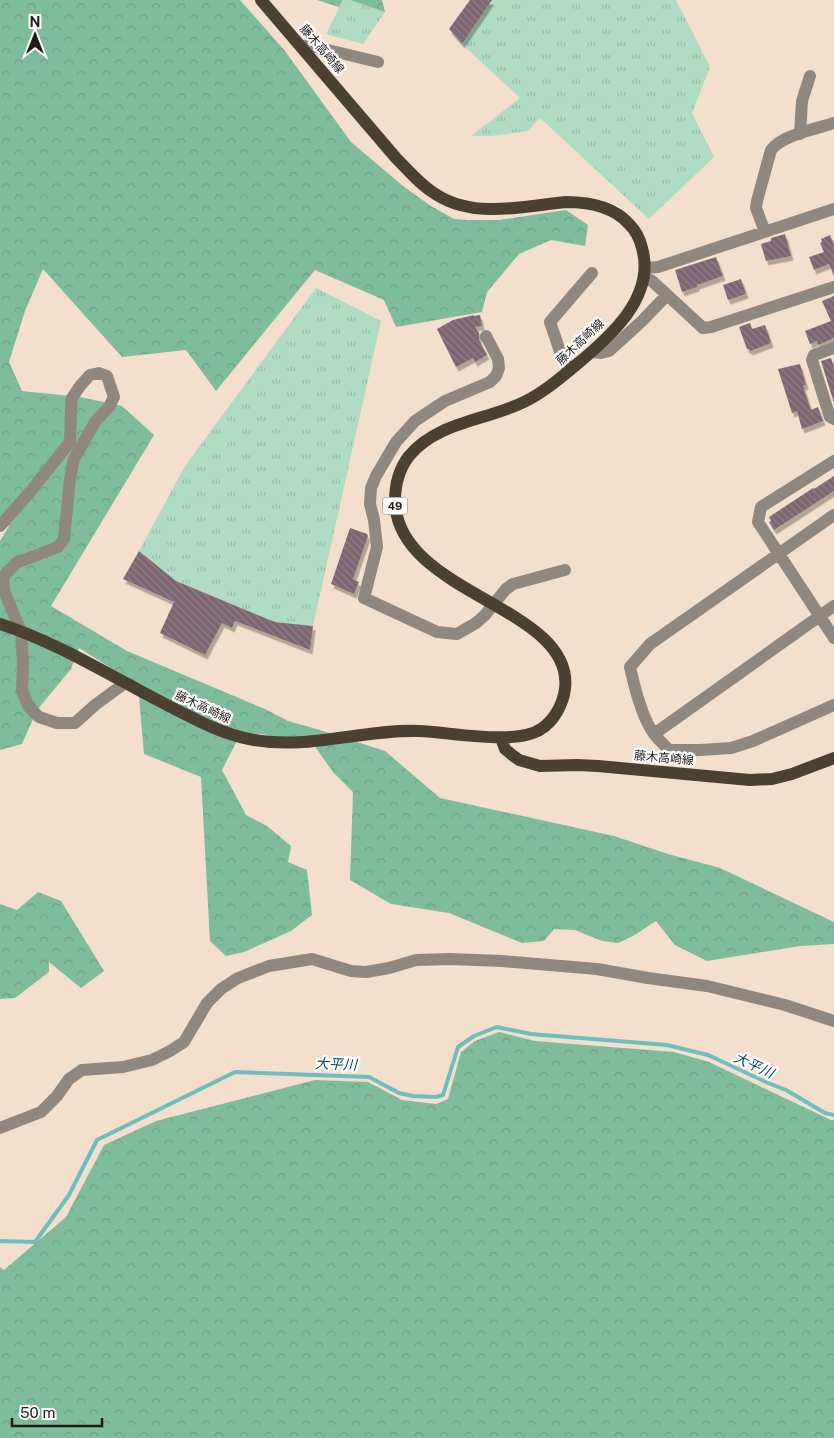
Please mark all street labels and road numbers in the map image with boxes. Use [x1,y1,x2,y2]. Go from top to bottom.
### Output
street label: 藤木高崎線 [297,22,347,76]
street label: 藤木高崎線 [553,316,607,368]
road number: 49 [382,498,408,514]
street label: 藤木高崎線 [173,688,233,726]
street label: 藤木高崎線 [633,748,695,768]

